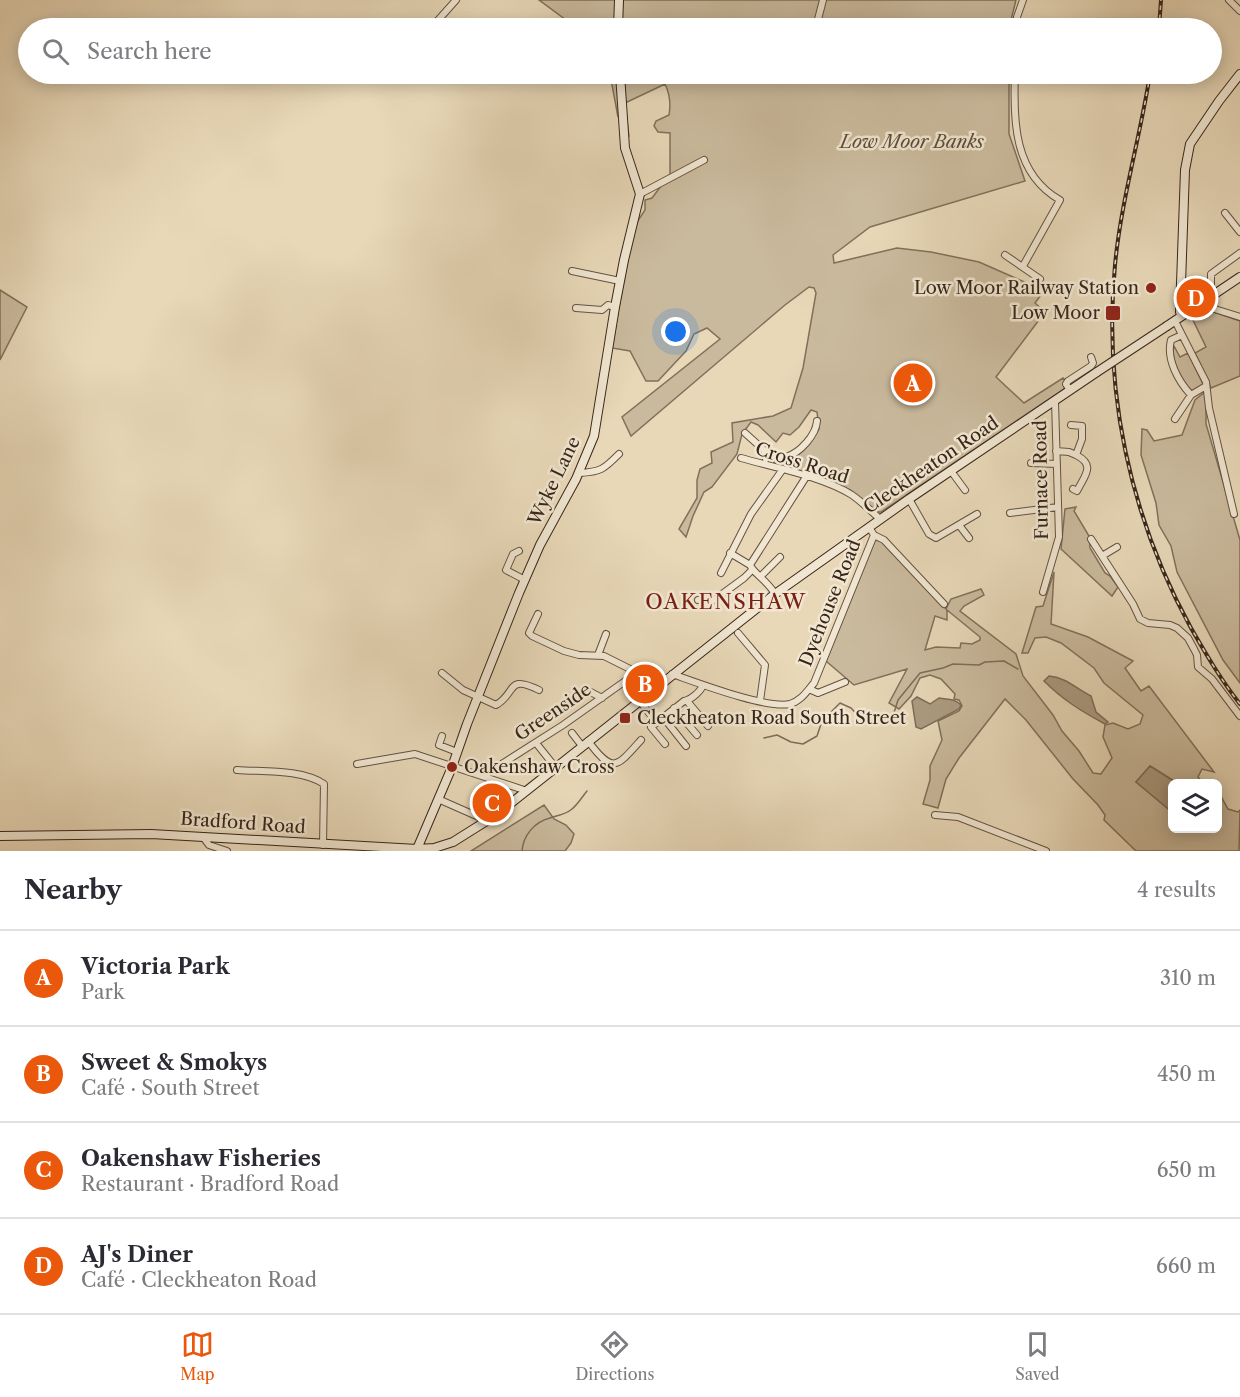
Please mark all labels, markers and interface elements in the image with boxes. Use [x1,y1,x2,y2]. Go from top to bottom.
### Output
search box [18,18,1222,84]
icon: search [39,35,72,68]
text: Search here [87,38,212,65]
park label: Low Moor Banks [838,131,984,153]
pin: D [1176,276,1216,320]
place label: Low Moor Railway Station [914,277,1139,299]
marker: Low Moor Railway Station [1144,281,1158,295]
place label: Low Moor [1011,302,1100,324]
marker: Low Moor [1104,304,1122,322]
your location [661,317,690,346]
pin: A [894,360,932,406]
street label: Cleckheaton Road [859,412,1003,518]
street label: Furnace Road [1029,420,1053,540]
street label: Wyke Lane [523,433,585,530]
street label: Cross Road [752,438,852,488]
street label: Dyehouse Road [795,536,865,670]
district label: OAKENSHAW [645,589,807,614]
pin: B [626,662,664,706]
street label: Greenside [511,678,595,746]
place label: Cleckheaton Road South Street [637,707,907,729]
marker: Cleckheaton Road South Street [618,711,632,725]
place label: Oakenshaw Cross [464,756,615,778]
marker: Oakenshaw Cross [445,760,459,774]
map controls [1168,779,1222,833]
button: layers [1168,779,1222,833]
pin: C [472,780,512,826]
street label: Bradford Road [180,808,306,838]
text: Nearby [24,874,122,906]
text: 4 results [1137,878,1216,902]
text: Victoria Park [81,953,230,980]
text: A [36,966,51,990]
text: 310 m [1160,966,1216,990]
text: Park [81,980,124,1004]
text: Sweet & Smokys [81,1049,267,1076]
text: B [36,1062,51,1086]
text: 450 m [1157,1062,1216,1086]
text: Café · South Street [81,1076,260,1100]
text: Oakenshaw Fisheries [81,1145,321,1172]
text: C [35,1158,52,1182]
text: 650 m [1157,1158,1216,1182]
text: Restaurant · Bradford Road [81,1172,339,1196]
text: AJ's Diner [81,1241,193,1268]
text: D [35,1254,52,1278]
text: 660 m [1156,1254,1216,1278]
text: Café · Cleckheaton Road [81,1268,317,1292]
tab: Map [180,1328,215,1384]
tab: Directions [575,1328,654,1384]
tab: Saved [1015,1328,1060,1384]

